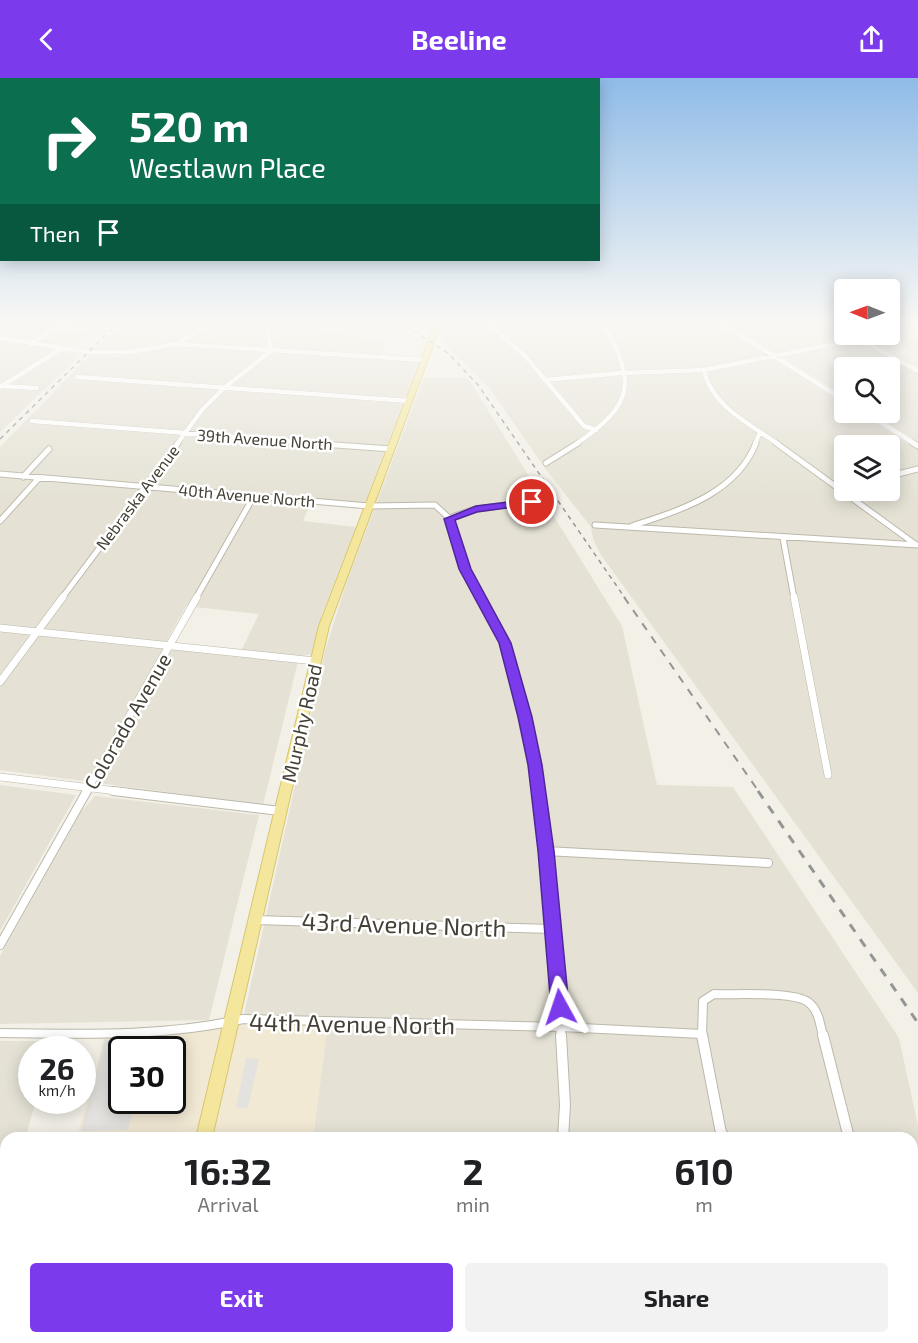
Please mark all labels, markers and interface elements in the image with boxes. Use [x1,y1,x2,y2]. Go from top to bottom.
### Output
icon: back [30,23,63,56]
text: Beeline [411,23,507,55]
icon: share [855,23,888,56]
text: 520 m [129,100,249,150]
icon: right [30,102,108,180]
text: Westlawn Place [129,151,326,183]
icon: arrive [92,216,125,249]
text: Then [30,220,80,246]
north arrow [834,279,900,345]
map controls [834,279,900,501]
button: search [834,357,900,423]
street label: 39th Avenue North [197,425,333,453]
button: layers [834,435,900,501]
street label: Nebraska Avenue [91,441,183,553]
pin [506,476,557,527]
street label: 40th Avenue North [178,480,316,510]
icon: arrive [515,485,548,518]
street label: Colorado Avenue [78,649,176,793]
street label: Murphy Road [276,661,326,785]
street label: 43rd Avenue North [301,906,507,942]
position arrow [528,975,592,1039]
street label: 44th Avenue North [249,1007,455,1039]
speed limit sign: 30 [108,1036,186,1114]
text: 26 [39,1050,75,1086]
text: km/h [38,1081,76,1099]
text: 16:32 [184,1149,272,1192]
text: 2 [462,1149,483,1192]
text: 610 [674,1149,734,1192]
text: Arrival [198,1192,258,1216]
text: min [456,1192,490,1216]
text: m [695,1192,713,1216]
button: Exit [30,1263,453,1332]
button: Share [465,1263,888,1332]

